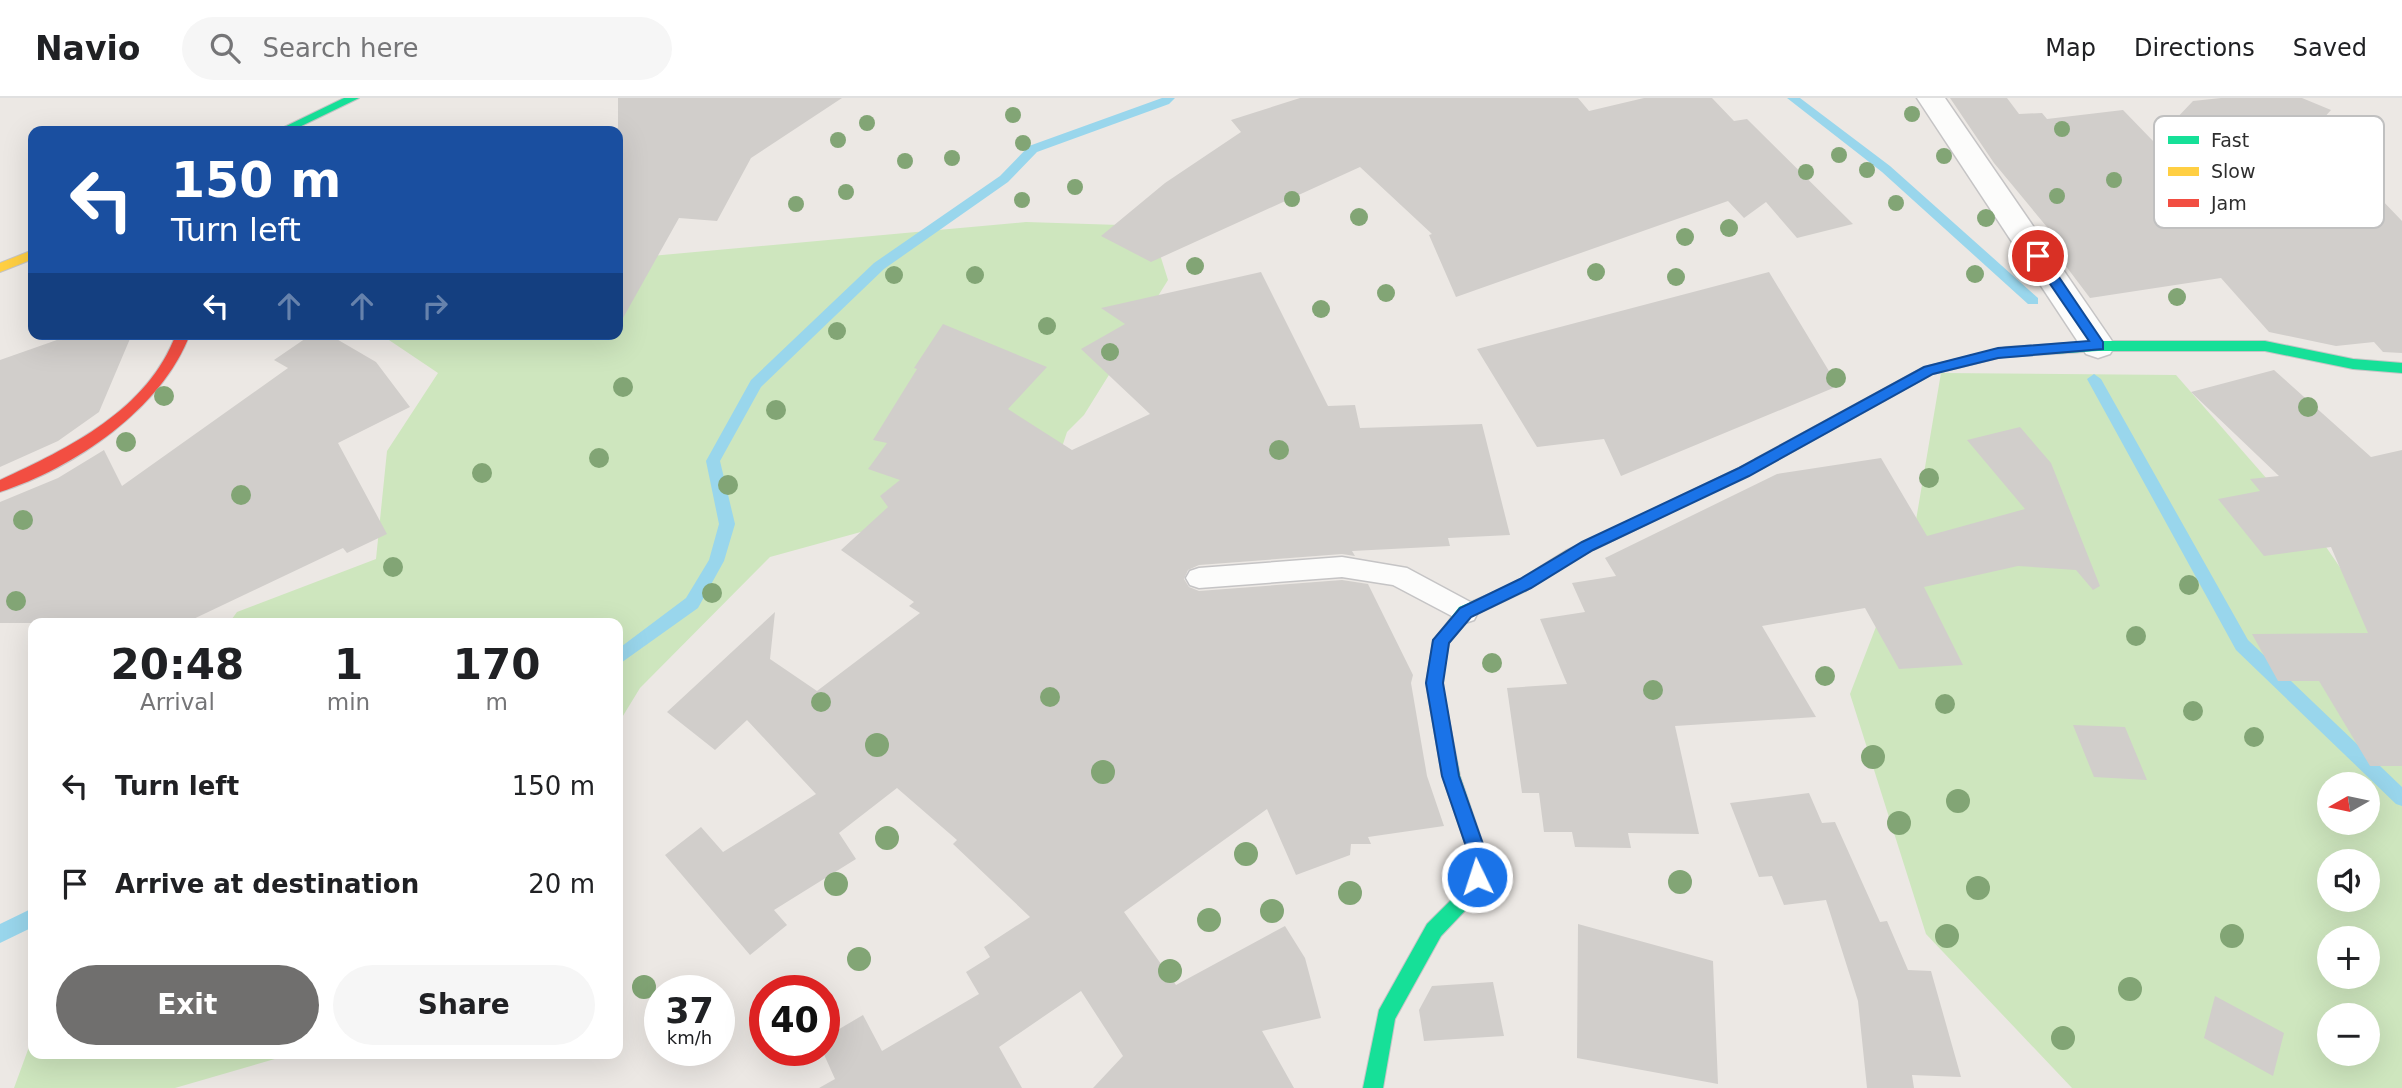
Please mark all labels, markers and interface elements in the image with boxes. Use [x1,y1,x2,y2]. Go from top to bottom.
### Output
search box [182,17,672,80]
text: Navio [35,29,140,68]
icon: search [206,29,244,67]
text: Search here [262,33,419,63]
text: Map [2045,34,2096,62]
text: Directions [2134,34,2255,62]
text: Saved [2293,34,2367,62]
legend [2154,116,2384,228]
text: Fast [2211,129,2249,151]
text: 150 m [171,152,341,209]
icon: left [56,154,147,245]
text: Slow [2211,160,2256,182]
text: Jam [2210,192,2247,214]
text: Turn left [171,211,301,249]
pin [2008,226,2068,286]
icon: arrive [2019,237,2057,275]
icon: left [197,287,235,325]
icon: ahead [270,287,308,325]
icon: ahead [343,287,381,325]
icon: right [416,287,454,325]
text: 20:48 [111,640,244,689]
text: 1 [334,640,363,689]
text: 170 [453,640,540,689]
text: Arrival [140,689,215,715]
text: min [327,689,370,715]
text: m [485,689,508,715]
icon: left [56,767,94,805]
text: Turn left [115,771,239,801]
text: 150 m [512,771,595,801]
north arrow [2317,772,2380,835]
map controls [2317,772,2380,1066]
position arrow [1440,840,1514,914]
button: sound [2317,849,2380,912]
icon: arrive [56,865,94,903]
text: Arrive at destination [115,869,419,899]
text: 20 m [528,869,595,899]
button: + [2317,926,2380,989]
button: Exit [56,965,319,1045]
button: Share [333,965,595,1045]
speed limit sign: 40 [749,975,840,1066]
text: 37 [665,991,714,1031]
button: − [2317,1003,2380,1066]
text: km/h [667,1027,712,1048]

